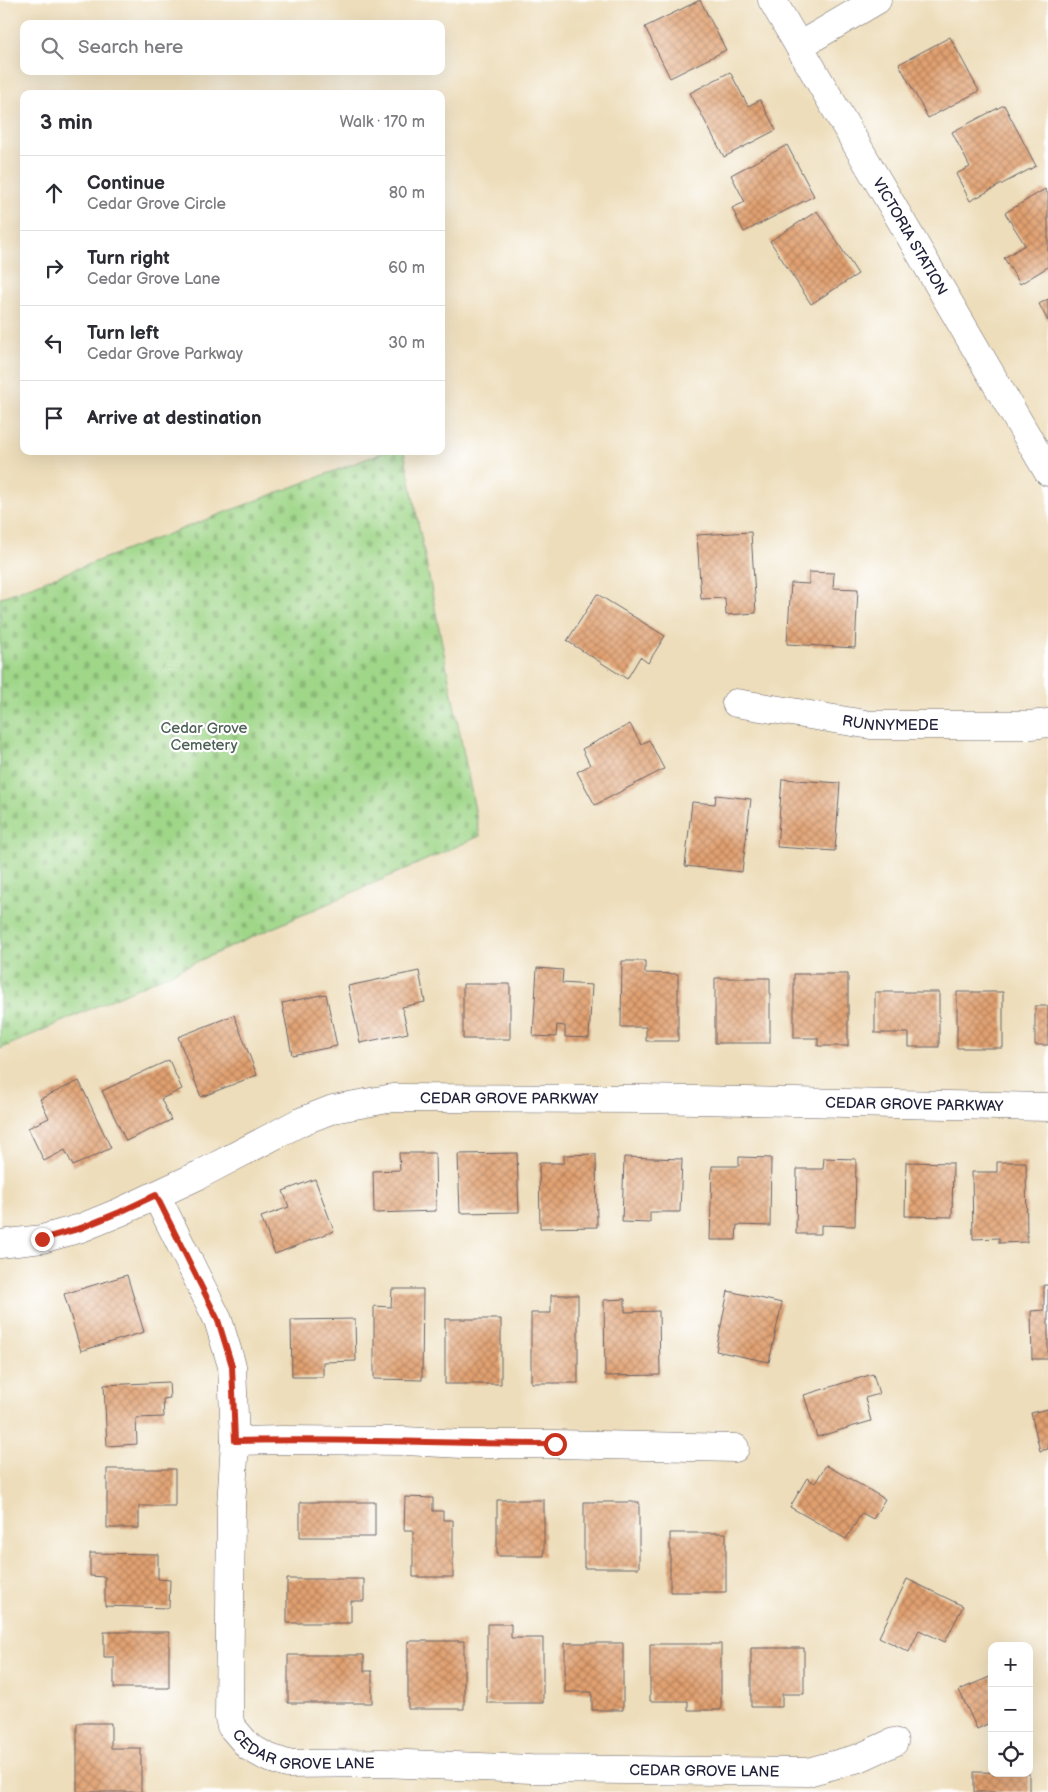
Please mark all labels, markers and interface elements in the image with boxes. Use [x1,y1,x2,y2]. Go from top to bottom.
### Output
search box [20,20,445,75]
icon: search [38,34,66,62]
text: Search here [78,36,183,59]
text: 3 min [40,110,93,135]
text: Walk · 170 m [339,113,425,132]
text: Continue [87,172,165,195]
street label: VICTORIA STATION [869,174,952,299]
icon: ahead [40,179,68,207]
text: 80 m [389,184,425,203]
text: Cedar Grove Circle [87,195,226,214]
text: Turn right [87,247,170,270]
icon: right [40,254,68,282]
text: 60 m [388,259,425,278]
text: Cedar Grove Lane [87,270,220,289]
text: Turn left [87,322,159,345]
icon: left [40,329,68,357]
text: 30 m [388,334,425,353]
text: Cedar Grove Parkway [87,345,243,364]
icon: arrive [40,404,68,432]
text: Arrive at destination [87,407,262,430]
street label: RUNNYMEDE [841,711,939,735]
park label: Cedar Grove Cemetery [161,719,248,755]
street label: CEDAR GROVE PARKWAY [420,1089,599,1108]
street label: CEDAR GROVE PARKWAY [825,1093,1004,1116]
route end [31,1228,54,1251]
route start [544,1433,567,1456]
map controls [988,1642,1033,1777]
button: + [988,1642,1033,1687]
button: − [988,1687,1033,1732]
street label: CEDAR GROVE LANE [228,1725,375,1774]
button: locate [988,1732,1033,1777]
street label: CEDAR GROVE LANE [629,1761,780,1781]

